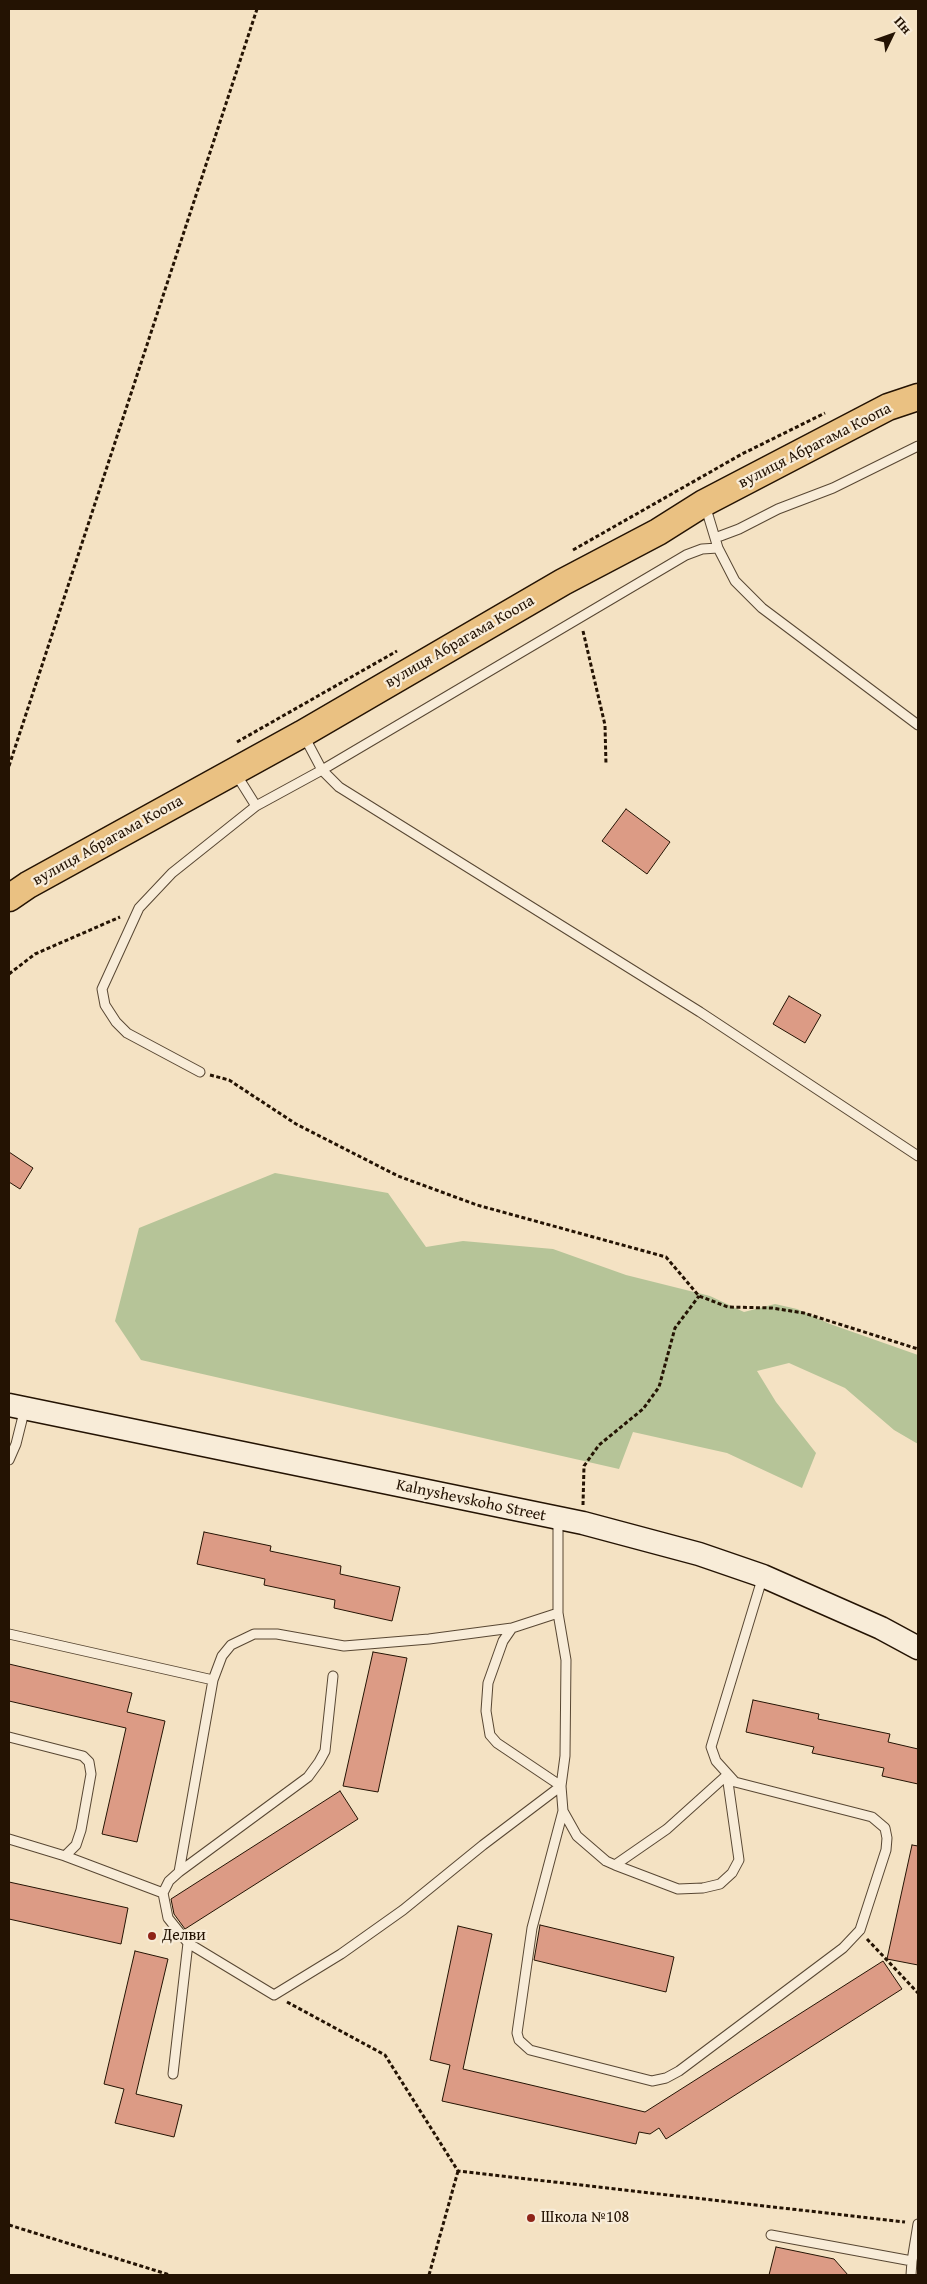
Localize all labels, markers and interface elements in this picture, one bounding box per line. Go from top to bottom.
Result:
north arrow [867,10,917,60]
text: Пн [890,12,917,38]
street label: вулиця Абрагама Коопа [735,399,895,493]
street label: вулиця Абрагама Коопа [382,591,538,693]
street label: вулиця Абрагама Коопа [29,792,187,890]
street label: Kalnyshevskoho Street [394,1476,548,1526]
place label: Делви [162,1926,206,1946]
marker: Делви [146,1930,158,1942]
place label: Школа №108 [541,2208,629,2228]
marker: Школа №108 [525,2212,537,2224]

